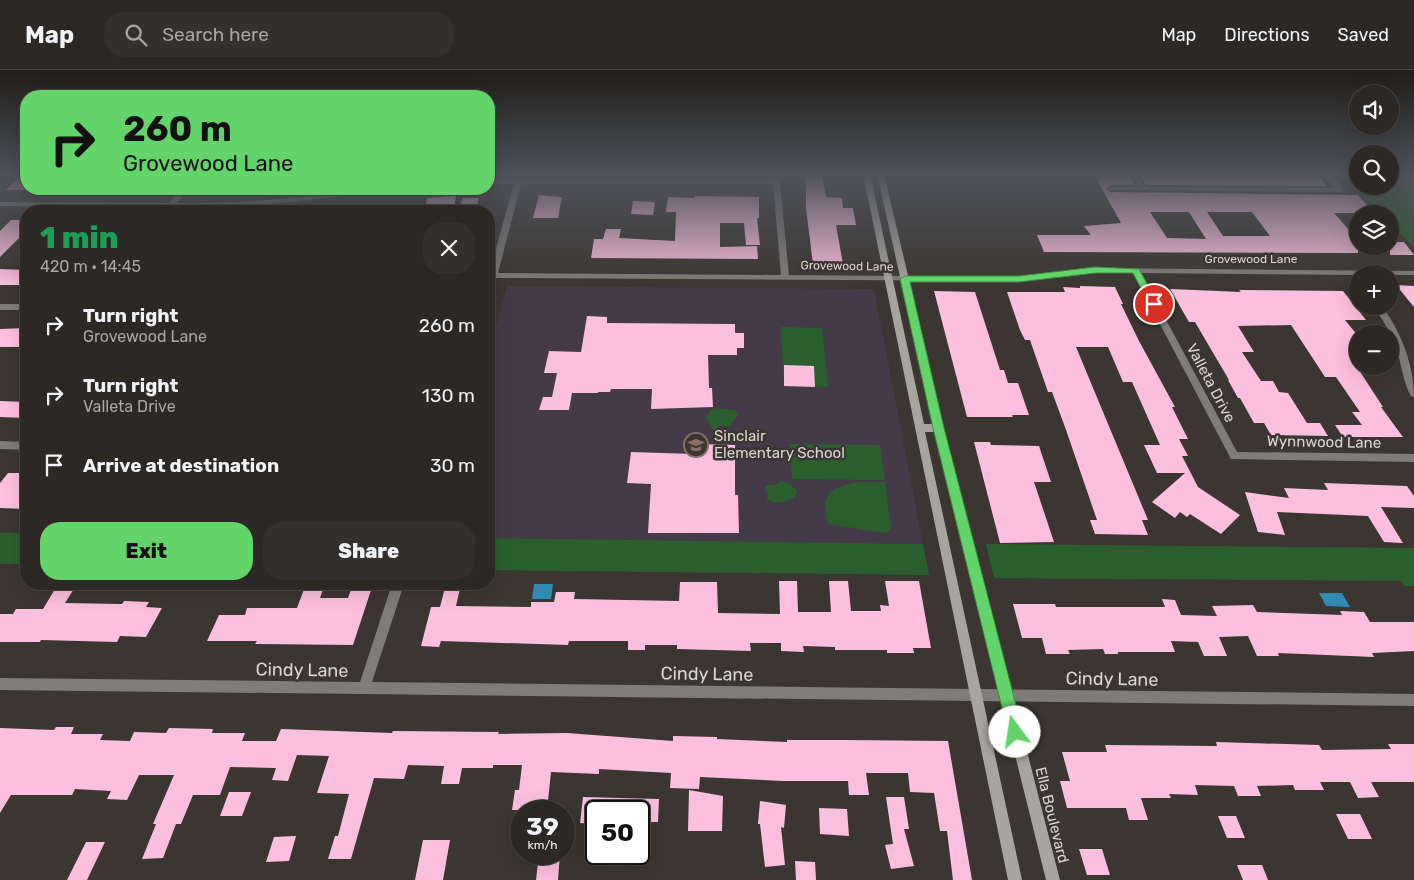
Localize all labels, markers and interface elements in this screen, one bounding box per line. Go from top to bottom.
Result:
search box [104,12,454,57]
text: Map [25,21,74,49]
icon: search [122,21,150,49]
text: Search here [162,23,269,46]
text: Map [1161,24,1196,46]
text: Directions [1224,24,1310,46]
text: Saved [1338,24,1389,46]
map controls [1349,85,1399,375]
button: sound [1349,85,1399,135]
text: 260 m [123,108,232,150]
icon: right [40,110,105,175]
button: search [1349,145,1399,195]
text: Grovewood Lane [123,150,293,177]
button: layers [1349,205,1399,255]
text: 1 min [40,220,118,256]
button: close [423,222,475,274]
street label: Grovewood Lane [1205,252,1298,266]
text: 420 m · 14:45 [40,257,141,276]
street label: Grovewood Lane [800,258,894,274]
button: + [1349,265,1399,315]
pin [1133,283,1175,325]
icon: arrive [1140,290,1168,318]
text: Turn right [83,304,178,327]
icon: right [40,311,68,339]
text: 260 m [419,314,475,337]
button: − [1349,325,1399,375]
text: Grovewood Lane [83,327,207,346]
street label: Valleta Drive [1183,340,1239,426]
text: Turn right [83,374,178,397]
icon: right [40,381,68,409]
text: 130 m [422,384,475,407]
text: Valleta Drive [83,397,176,416]
place label: Sinclair Elementary School [714,427,845,462]
school or university icon: Sinclair Elementary School [683,432,709,458]
street label: Wynnwood Lane [1267,432,1381,452]
icon: arrive [40,451,68,479]
text: Arrive at destination [83,454,279,477]
text: 30 m [430,454,475,477]
button: Exit [40,522,253,580]
button: Share [263,522,475,580]
street label: Cindy Lane [255,658,349,682]
street label: Cindy Lane [660,662,754,686]
street label: Cindy Lane [1065,667,1159,691]
position arrow [988,705,1040,757]
street label: Ella Boulevard [1031,765,1073,865]
speed limit sign: 50 [585,800,650,865]
text: 39 [526,812,559,841]
text: km/h [528,838,557,852]

